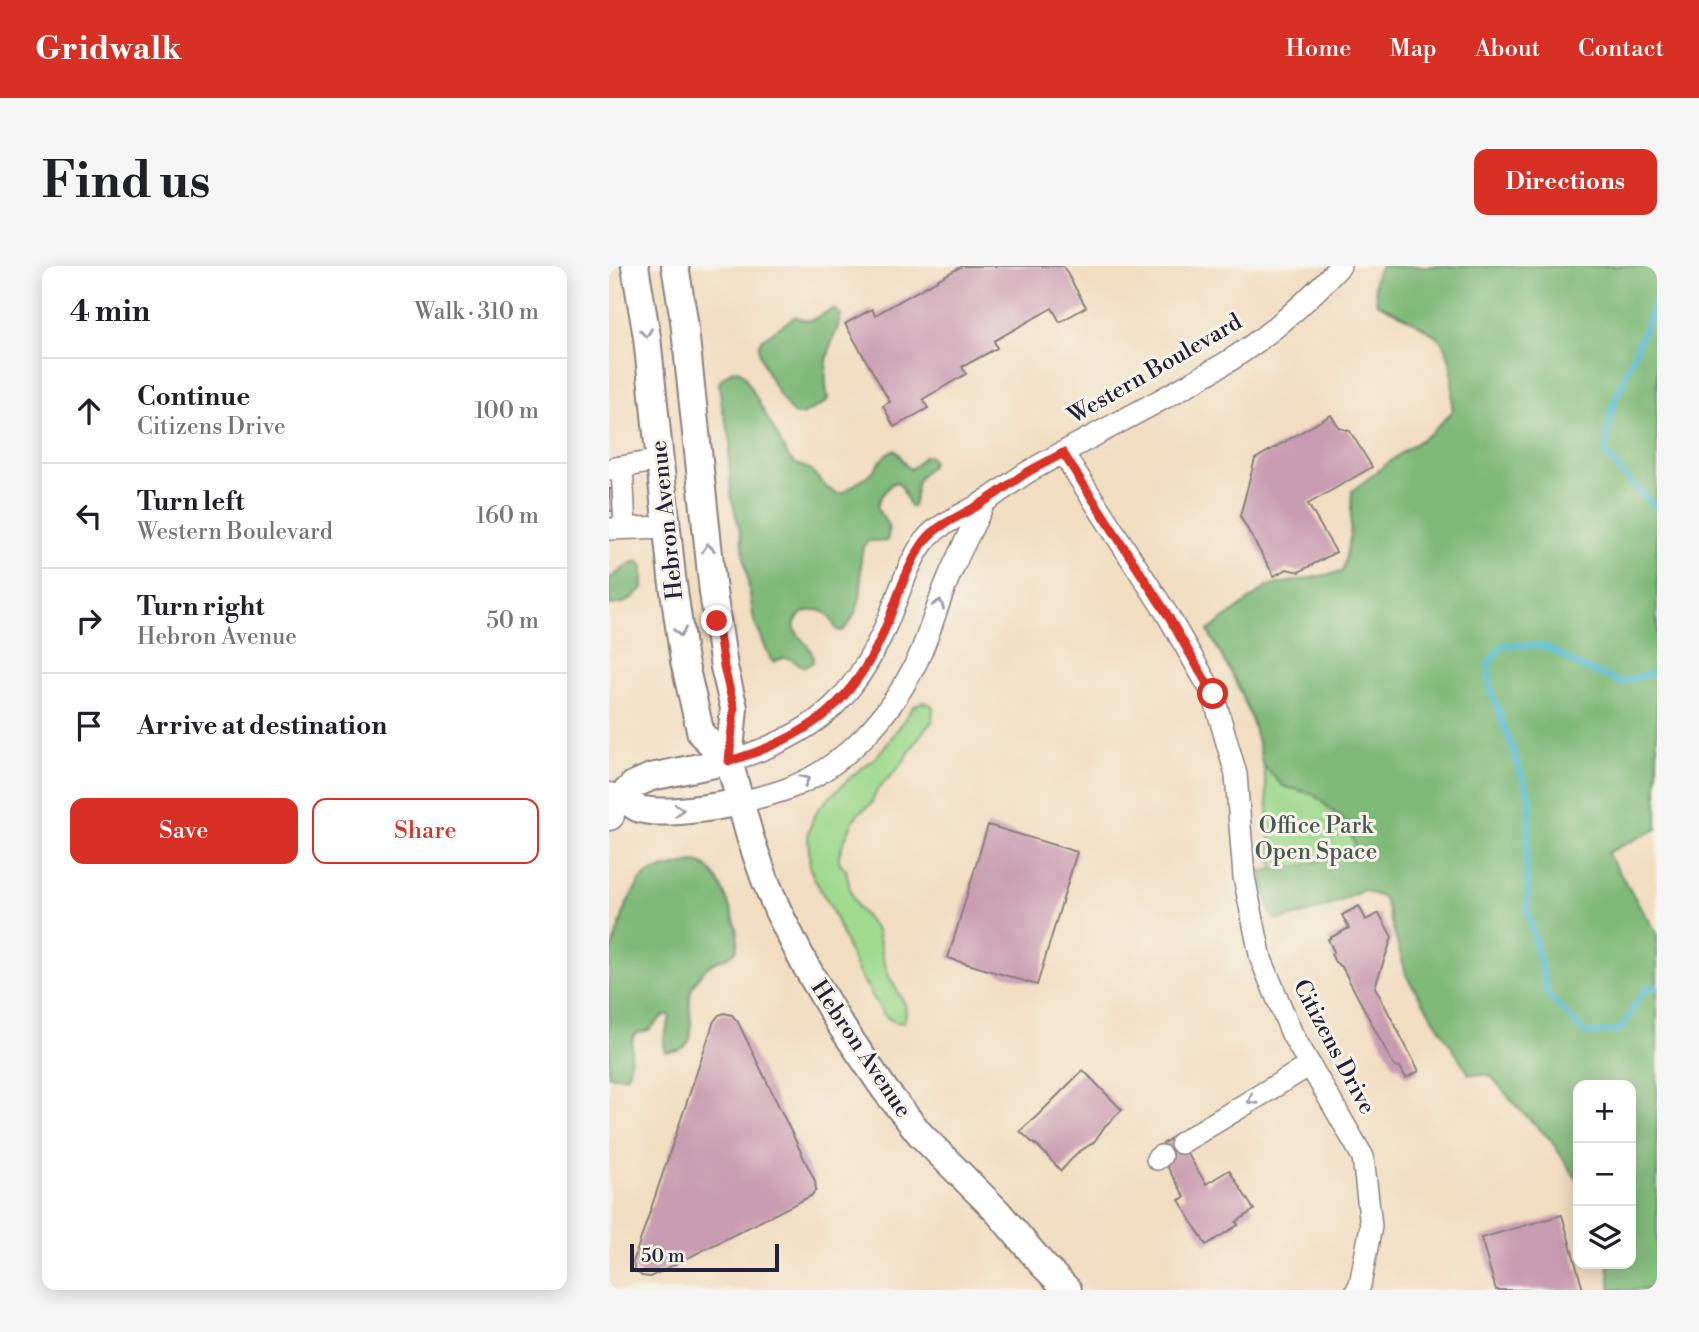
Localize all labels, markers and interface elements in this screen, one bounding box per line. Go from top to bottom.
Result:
text: Gridwalk [35,29,182,70]
text: Home [1286,34,1351,64]
text: Map [1389,34,1437,64]
text: About [1475,34,1540,64]
text: Contact [1578,34,1664,64]
button: Directions [1474,149,1657,215]
text: Find us [42,152,211,213]
text: 4 min [70,293,150,331]
text: Walk · 310 m [414,298,539,326]
street label: Western Boulevard [1062,308,1247,431]
one-way arrow [639,327,654,339]
text: Continue [137,381,250,413]
icon: ahead [70,392,108,430]
text: 100 m [474,397,539,425]
text: Citizens Drive [137,413,286,441]
street label: Hebron Avenue [645,439,689,601]
text: Turn left [137,486,245,518]
icon: left [70,497,108,535]
text: 160 m [476,502,539,530]
text: Western Boulevard [137,518,333,546]
one-way arrow [701,542,716,554]
text: Turn right [137,591,265,623]
one-way arrow [931,599,945,611]
icon: right [70,602,108,640]
route end [701,605,732,636]
text: 50 m [486,607,539,635]
text: Hebron Avenue [137,623,297,651]
one-way arrow [672,627,687,638]
route start [1197,678,1228,709]
icon: arrive [70,707,108,745]
text: Arrive at destination [137,710,387,742]
one-way arrow [797,775,810,789]
button: Save [70,798,298,864]
button: Share [312,798,539,864]
one-way arrow [674,803,685,818]
park label: Office Park Open Space [1255,812,1377,866]
street label: Hebron Avenue [805,975,917,1123]
street label: Citizens Drive [1287,975,1381,1119]
map controls [1573,1080,1636,1269]
button: + [1573,1080,1636,1143]
one-way arrow [1246,1092,1259,1105]
button: − [1573,1143,1636,1206]
button: layers [1573,1206,1636,1269]
scale bar [630,1241,779,1273]
text: 50 m [641,1244,685,1268]

